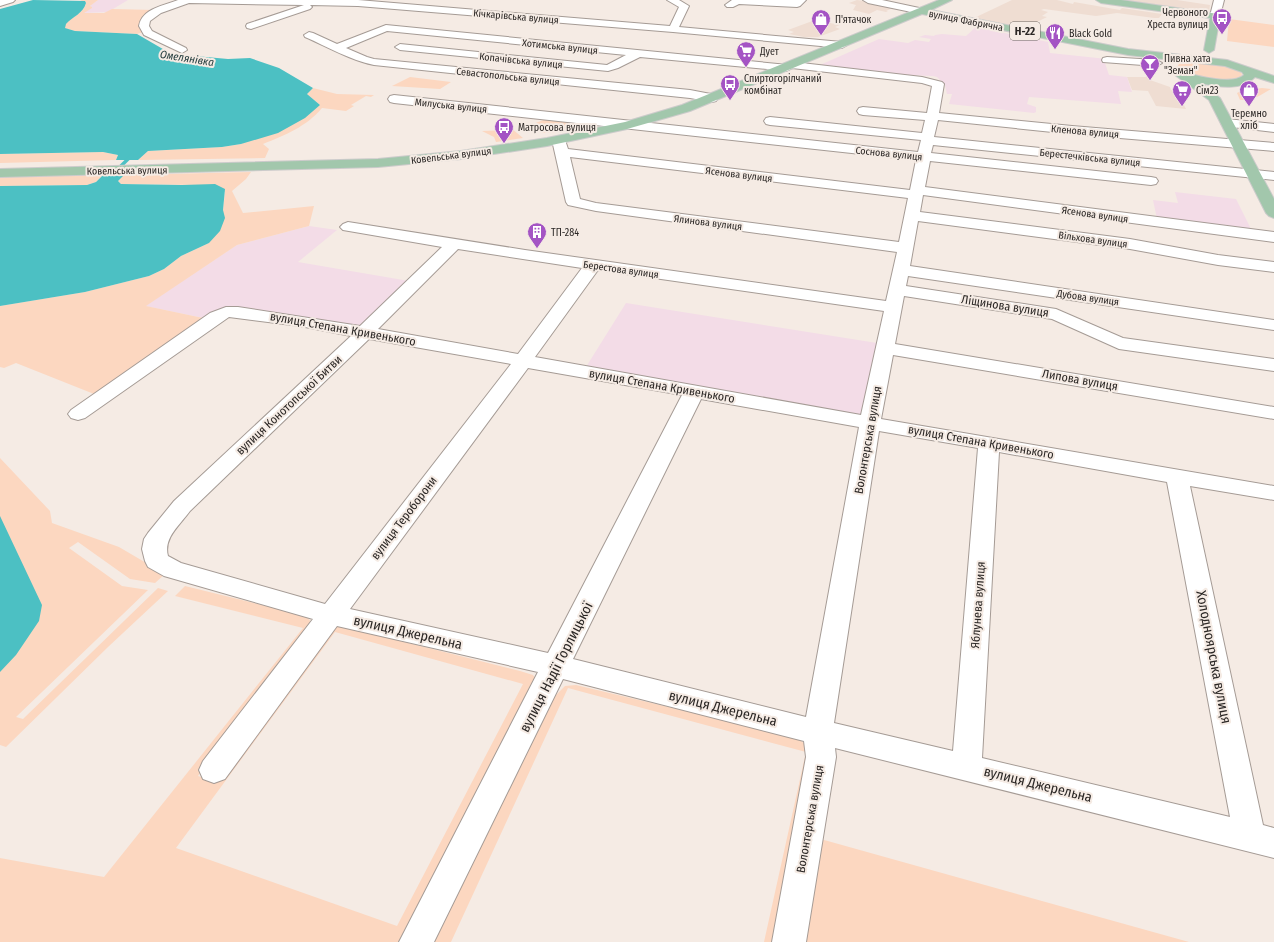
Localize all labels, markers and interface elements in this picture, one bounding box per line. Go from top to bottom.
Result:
street label: Кічкарівська вулиця [473,6,559,27]
place label: Червоного Хреста вулиця [1148,7,1208,31]
bus stop icon: Червоного Хреста вулиця [1211,7,1233,35]
shop icon: П'ятачок [810,8,832,36]
street label: вулиця Фабрична [928,8,1004,34]
place label: П'ятачок [835,14,872,26]
road number: Н-22 [1010,22,1040,40]
restaurant icon: Black Gold [1044,22,1066,50]
place label: Black Gold [1069,28,1112,40]
street label: Хотимська вулиця [521,37,598,57]
supermarket icon: Дует [735,40,757,68]
place label: Дует [759,46,780,58]
water label: Омелянівка [159,48,215,69]
street label: Копачівська вулиця [479,50,563,71]
bar icon: Пивна хата "Земан" [1139,53,1161,81]
place label: Пивна хата "Земан" [1164,53,1211,77]
street label: Севастопольська вулиця [456,66,560,88]
place label: Спиртогорілчаний комбінат [744,72,822,97]
bus stop icon: Спиртогорілчаний комбінат [719,73,741,101]
supermarket icon: Сім23 [1171,79,1193,107]
shop icon: Теремно хліб [1238,79,1260,107]
place label: Сім23 [1196,84,1219,97]
street label: Милуська вулиця [414,96,488,116]
place label: Теремно хліб [1231,108,1267,132]
bus stop icon: Матросова вулиця [493,116,515,144]
place label: Матросова вулиця [518,122,596,134]
street label: Кленова вулиця [1050,123,1119,141]
street label: Ковельська вулиця [410,145,492,167]
street label: Соснова вулиця [855,145,923,163]
street label: Берестечківська вулиця [1039,146,1141,169]
street label: Ковельська вулиця [87,164,168,178]
street label: Ясенова вулиця [705,165,773,185]
street label: Ясенова вулиця [1061,204,1129,226]
street label: Ялинова вулиця [673,213,743,233]
building icon: ТП-284 [526,221,548,249]
place label: ТП-284 [551,227,579,239]
street label: Вільхова вулиця [1058,228,1128,251]
street label: Берестова вулиця [582,259,659,281]
street label: Дубова вулиця [1055,288,1120,308]
street label: Ліщинова вулиця [960,292,1050,320]
street label: вулиця Степана Кривенького [269,309,417,349]
street label: вулиця Конотопської Битви [233,352,345,458]
street label: вулиця Степана Кривенького [588,366,736,406]
street label: Липова вулиця [1041,366,1119,394]
street label: Волонтерська вулиця [852,385,884,495]
street label: вулиця Степана Кривенького [907,422,1055,462]
street label: вулиця Тероборони [368,474,440,562]
street label: Яблунева вулиця [968,561,988,649]
street label: Холодноярська вулиця [1192,589,1235,725]
street label: вулиця Надії Горлицької [516,599,597,735]
street label: вулиця Джерельна [352,612,464,653]
street label: вулиця Джерельна [667,687,779,730]
street label: вулиця Джерельна [982,763,1094,806]
street label: Волонтерська вулиця [794,764,826,874]

